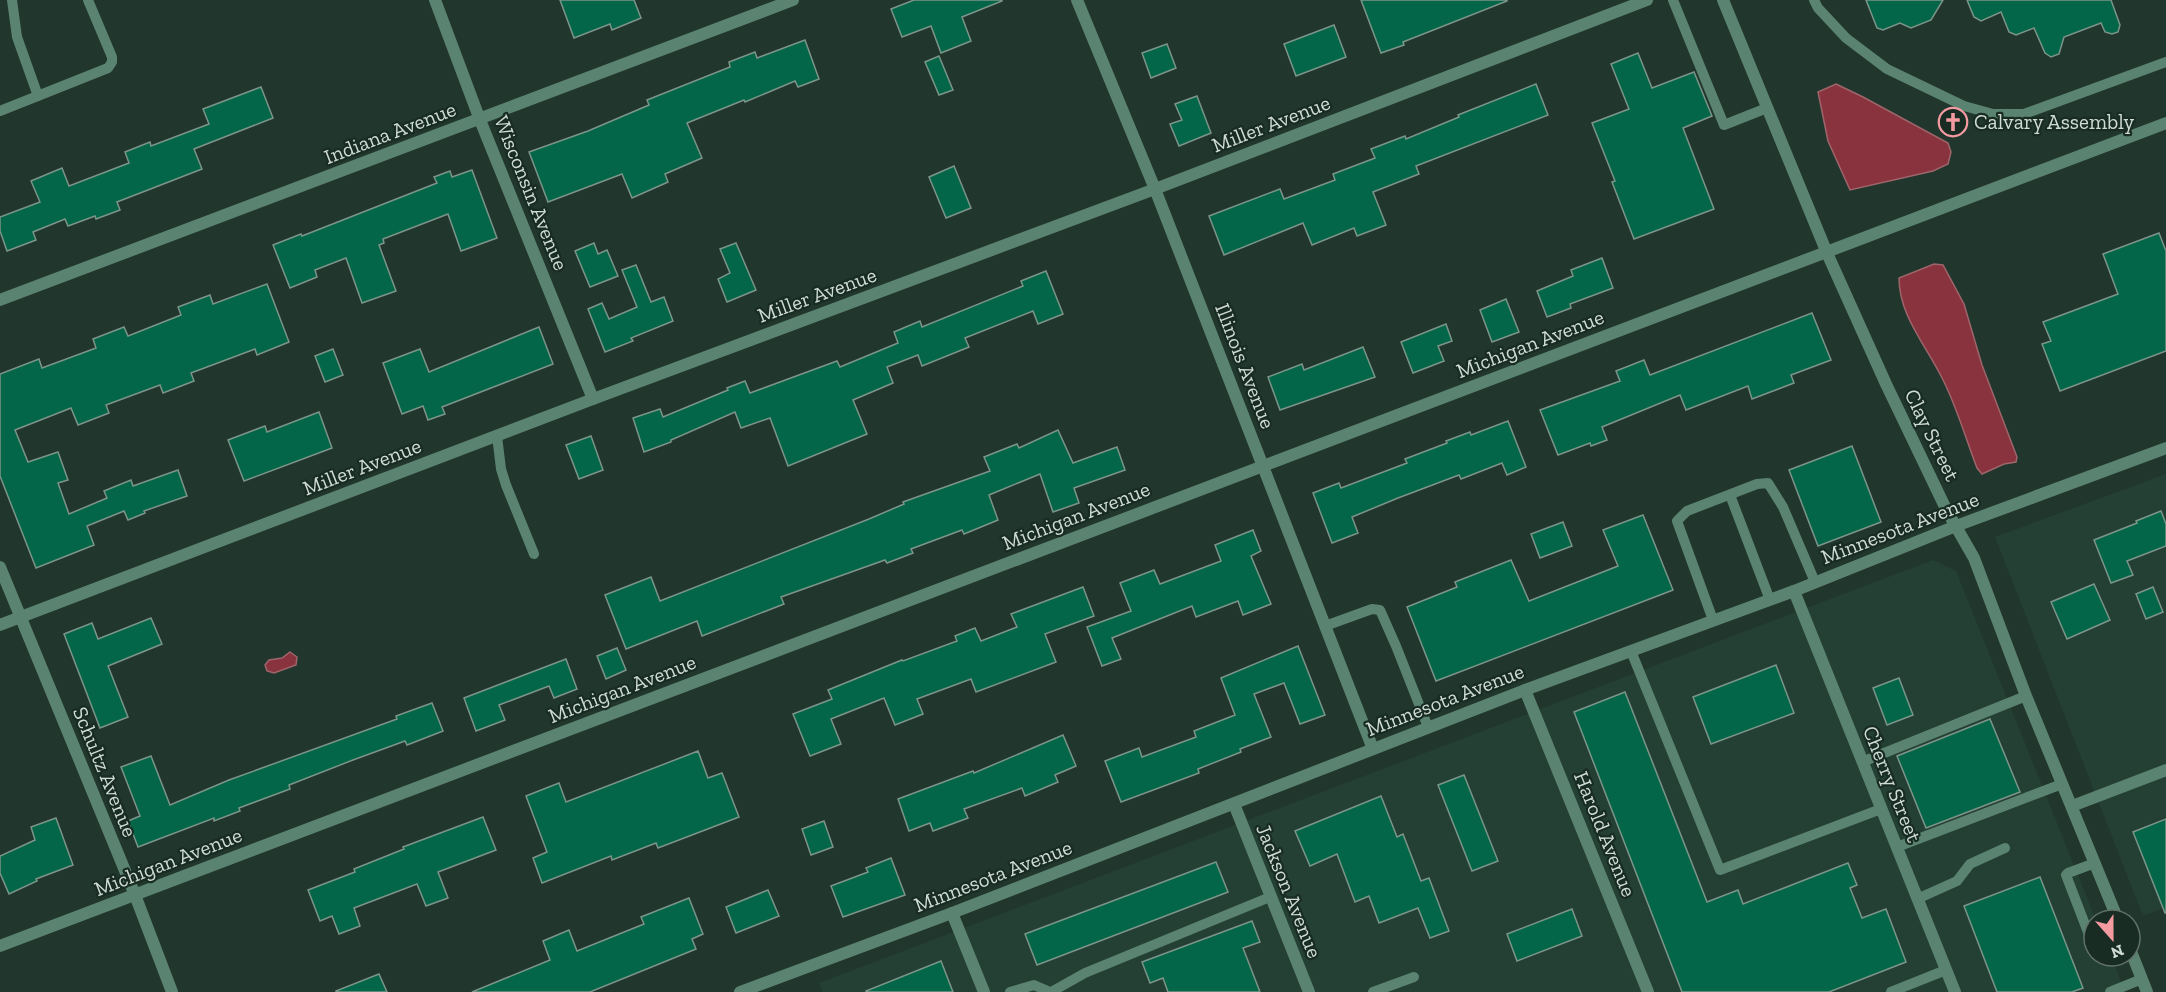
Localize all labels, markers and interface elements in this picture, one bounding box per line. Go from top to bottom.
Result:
street label: Miller Avenue [1208,89,1334,158]
street label: Indiana Avenue [320,96,459,169]
church icon: Calvary Assembly [1937,106,1969,138]
place label: Calvary Assembly [1974,109,2135,134]
street label: Wisconsin Avenue [489,112,574,274]
street label: Miller Avenue [754,261,880,328]
street label: Illinois Avenue [1210,300,1281,432]
street label: Michigan Avenue [1452,304,1607,383]
street label: Clay Street [1899,385,1966,485]
street label: Miller Avenue [299,432,425,501]
street label: Michigan Avenue [998,476,1153,555]
street label: Minnesota Avenue [1817,486,1982,569]
street label: Michigan Avenue [544,649,699,728]
street label: Minnesota Avenue [1362,658,1527,741]
street label: Schultz Avenue [68,703,143,841]
street label: Cherry Street [1858,722,1927,846]
street label: Harold Avenue [1569,767,1642,900]
street label: Jackson Avenue [1251,820,1328,962]
street label: Michigan Avenue [90,822,245,901]
street label: Minnesota Avenue [910,834,1075,917]
north arrow [2082,908,2142,968]
text: N [2108,940,2126,963]

